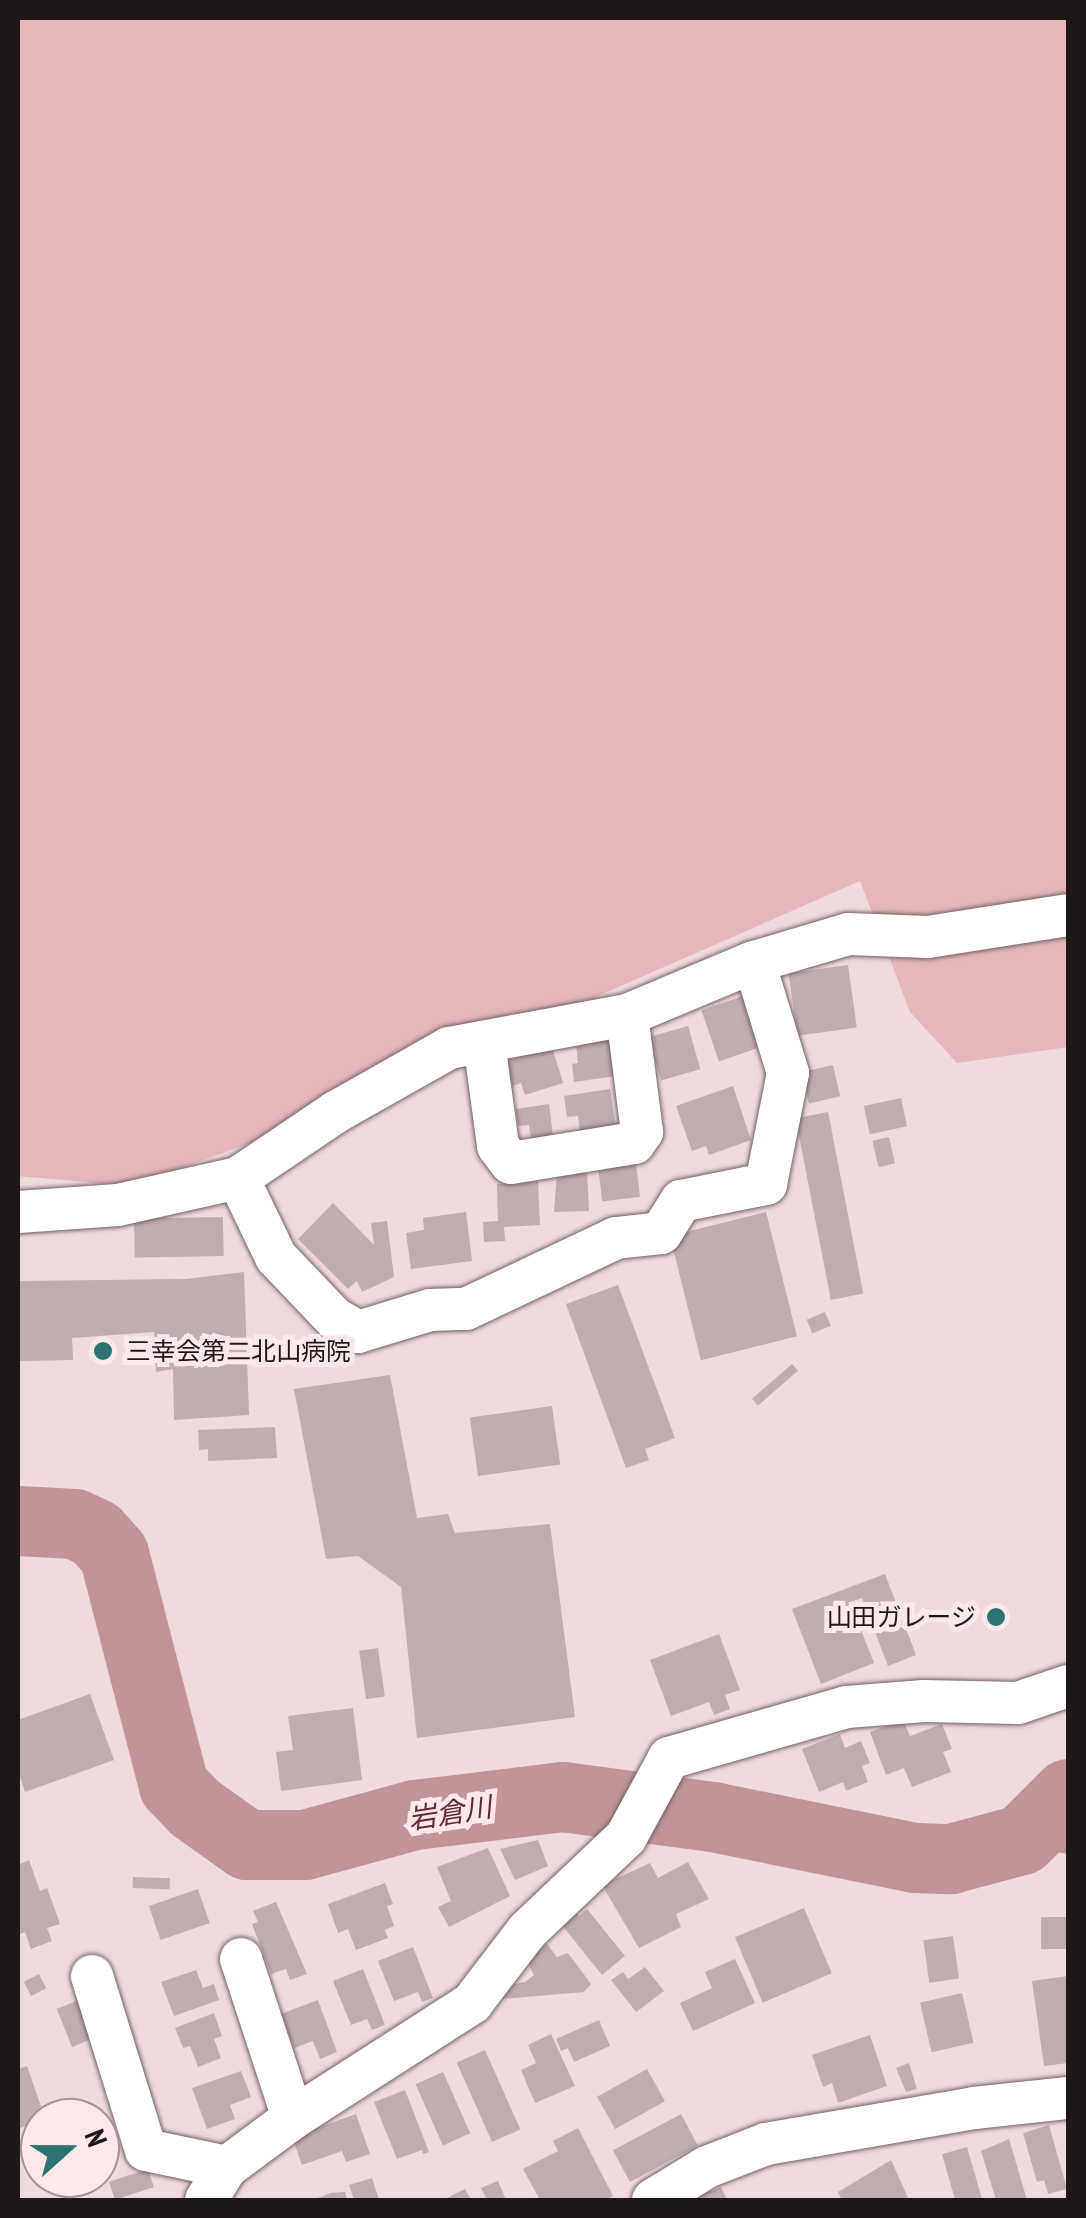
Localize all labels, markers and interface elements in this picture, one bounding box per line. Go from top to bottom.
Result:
place label: 三幸会第二北山病院 [126,1336,351,1366]
marker: 三幸会第二北山病院 [90,1338,116,1364]
place label: 山田ガレージ [826,1602,976,1632]
marker: 山田ガレージ [985,1606,1007,1628]
water label: 岩倉川 [406,1790,494,1836]
north arrow [20,2098,120,2198]
text: N [77,2124,117,2151]

